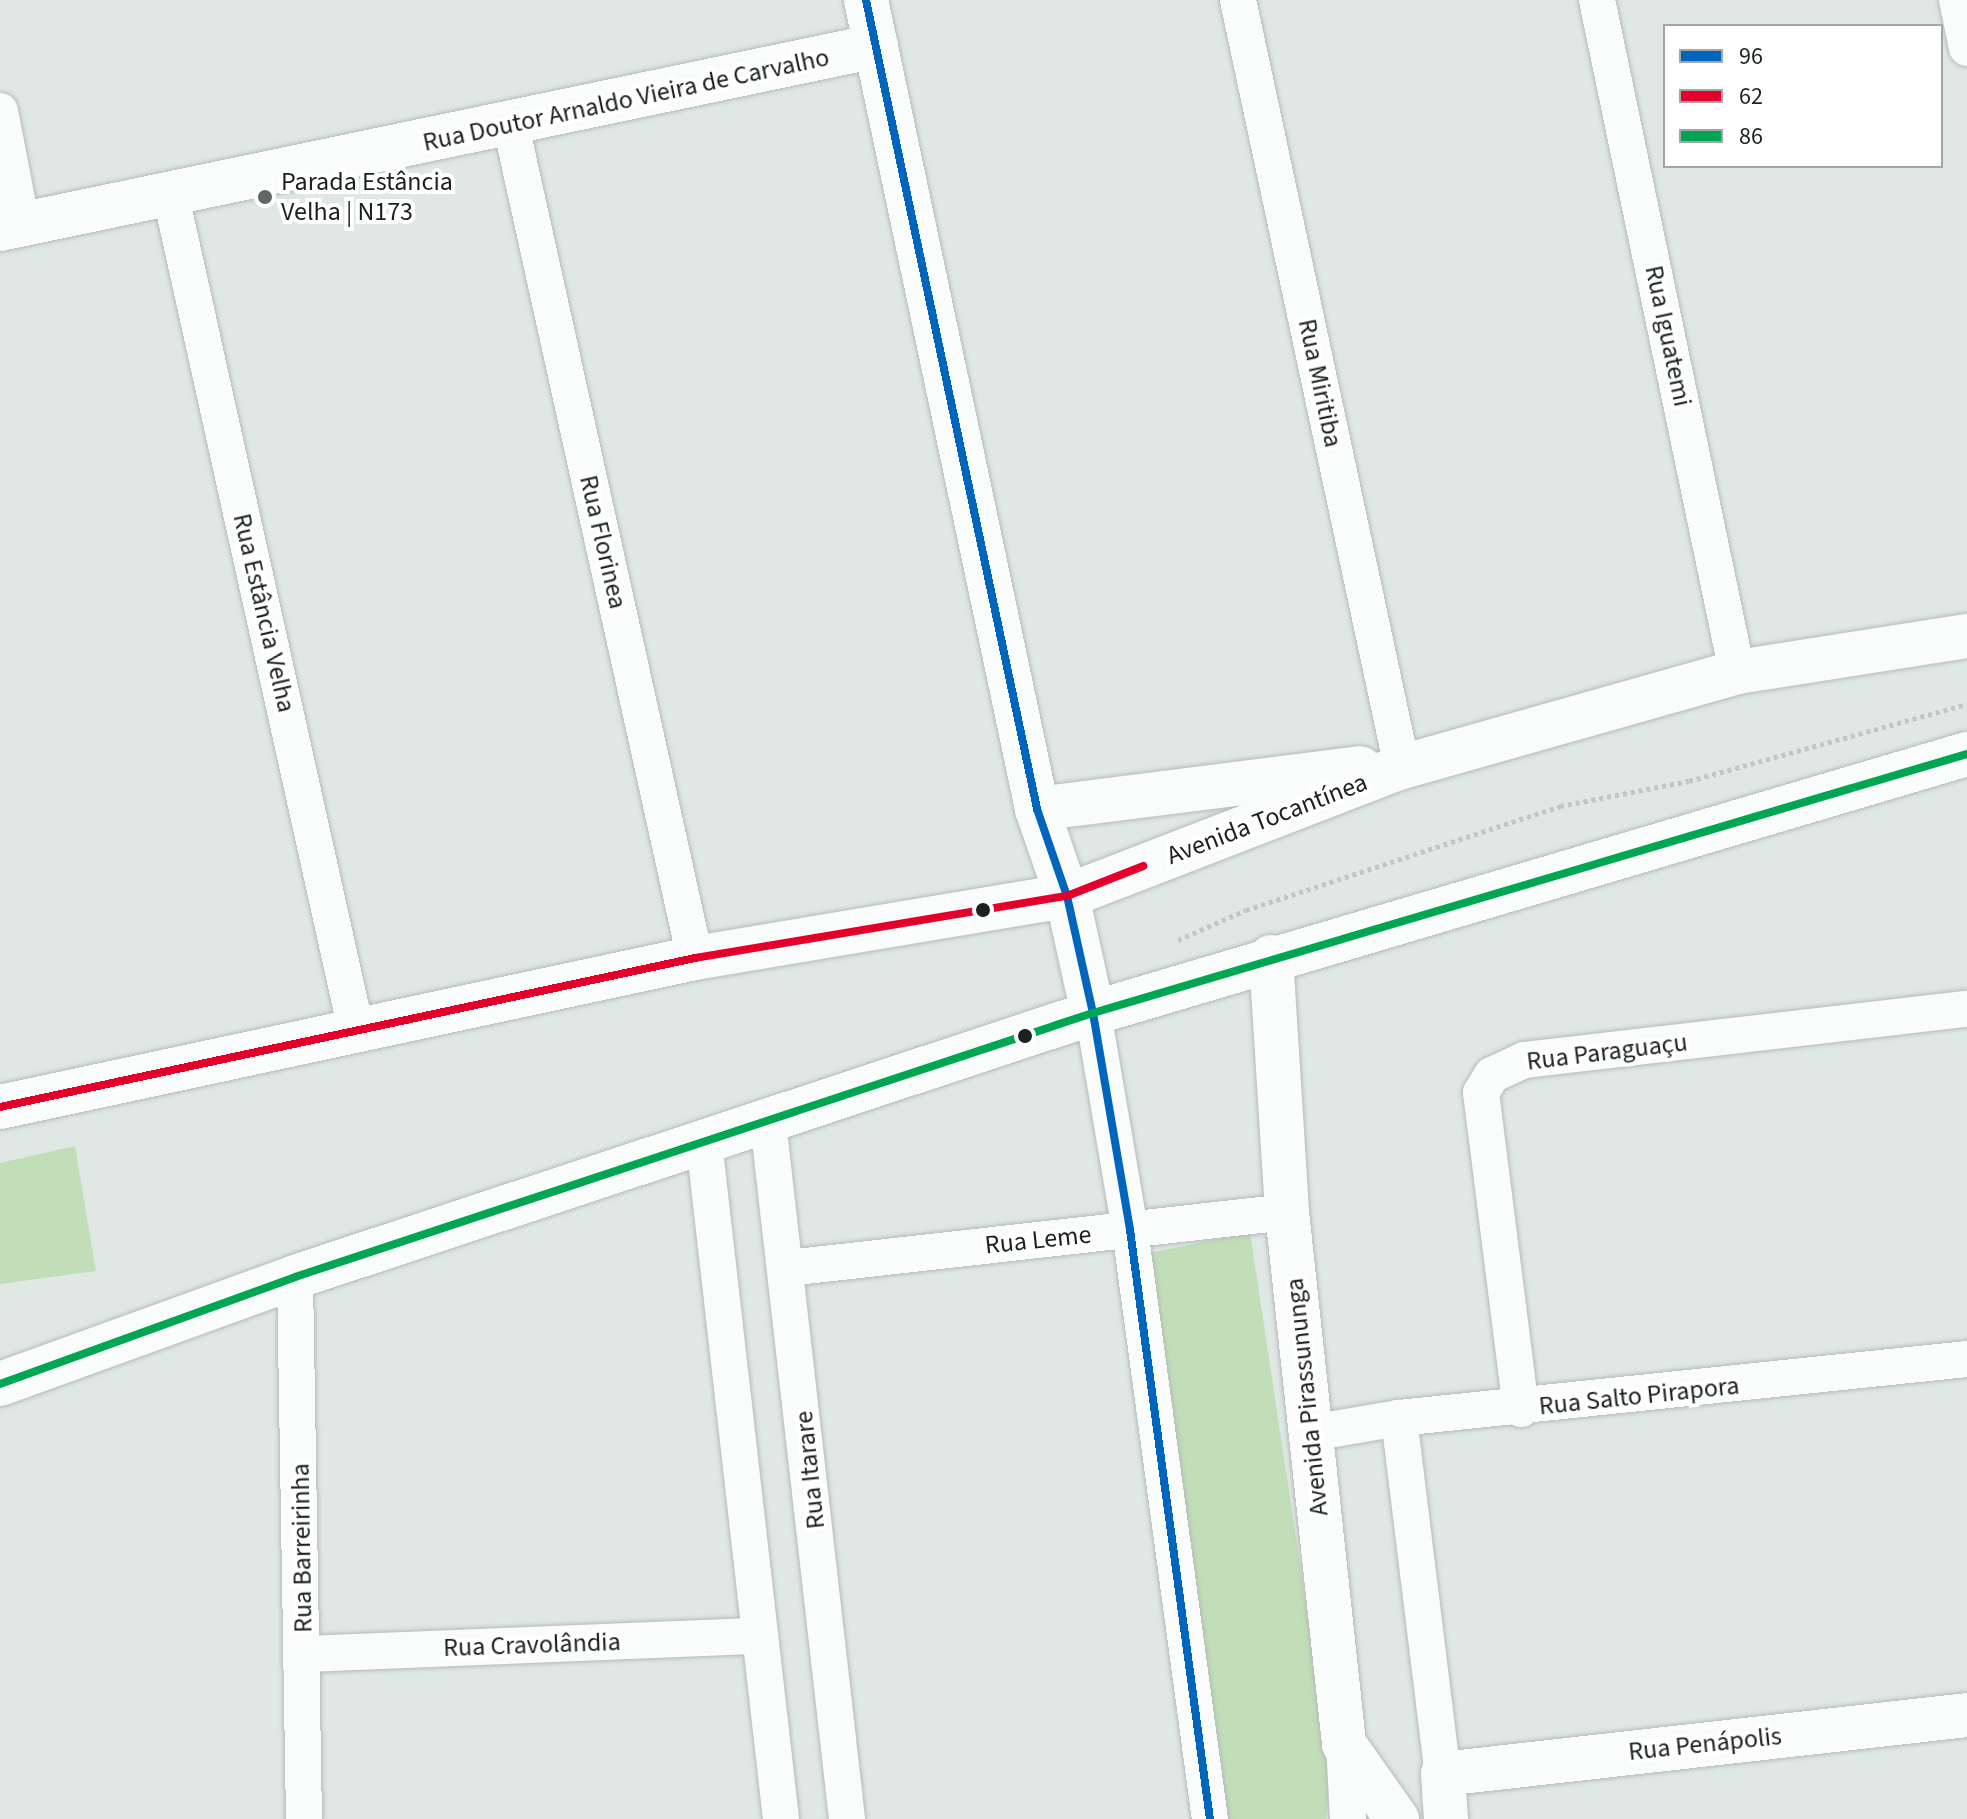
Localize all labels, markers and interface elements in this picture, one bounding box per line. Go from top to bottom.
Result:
legend [1663,24,1943,168]
text: 96 [1739,39,1763,74]
street label: Rua Doutor Arnaldo Vieira de Carvalho [420,42,832,158]
text: 62 [1739,79,1763,114]
text: 86 [1739,119,1763,154]
place label: Parada Estância Velha | N173 [281,166,453,228]
marker: Parada Estância Velha | N173 [256,188,274,206]
street label: Rua Iguatemi [1638,263,1698,409]
street label: Rua Miritiba [1291,316,1349,450]
street label: Rua Florinea [572,472,634,612]
street label: Rua Estância Velha [226,510,302,716]
street label: Avenida Tocantínea [1162,766,1372,872]
unlabelled marker [975,902,991,918]
street label: Rua Paraguaçu [1525,1027,1689,1077]
unlabelled marker [1017,1028,1033,1044]
street label: Rua Leme [983,1219,1093,1261]
street label: Avenida Pirassununga [1279,1276,1335,1518]
street label: Rua Salto Pirapora [1537,1370,1741,1422]
street label: Rua Itarare [788,1409,832,1531]
street label: Rua Barreirinha [285,1463,319,1633]
street label: Rua Cravolândia [443,1626,621,1664]
street label: Rua Penápolis [1627,1720,1783,1768]

